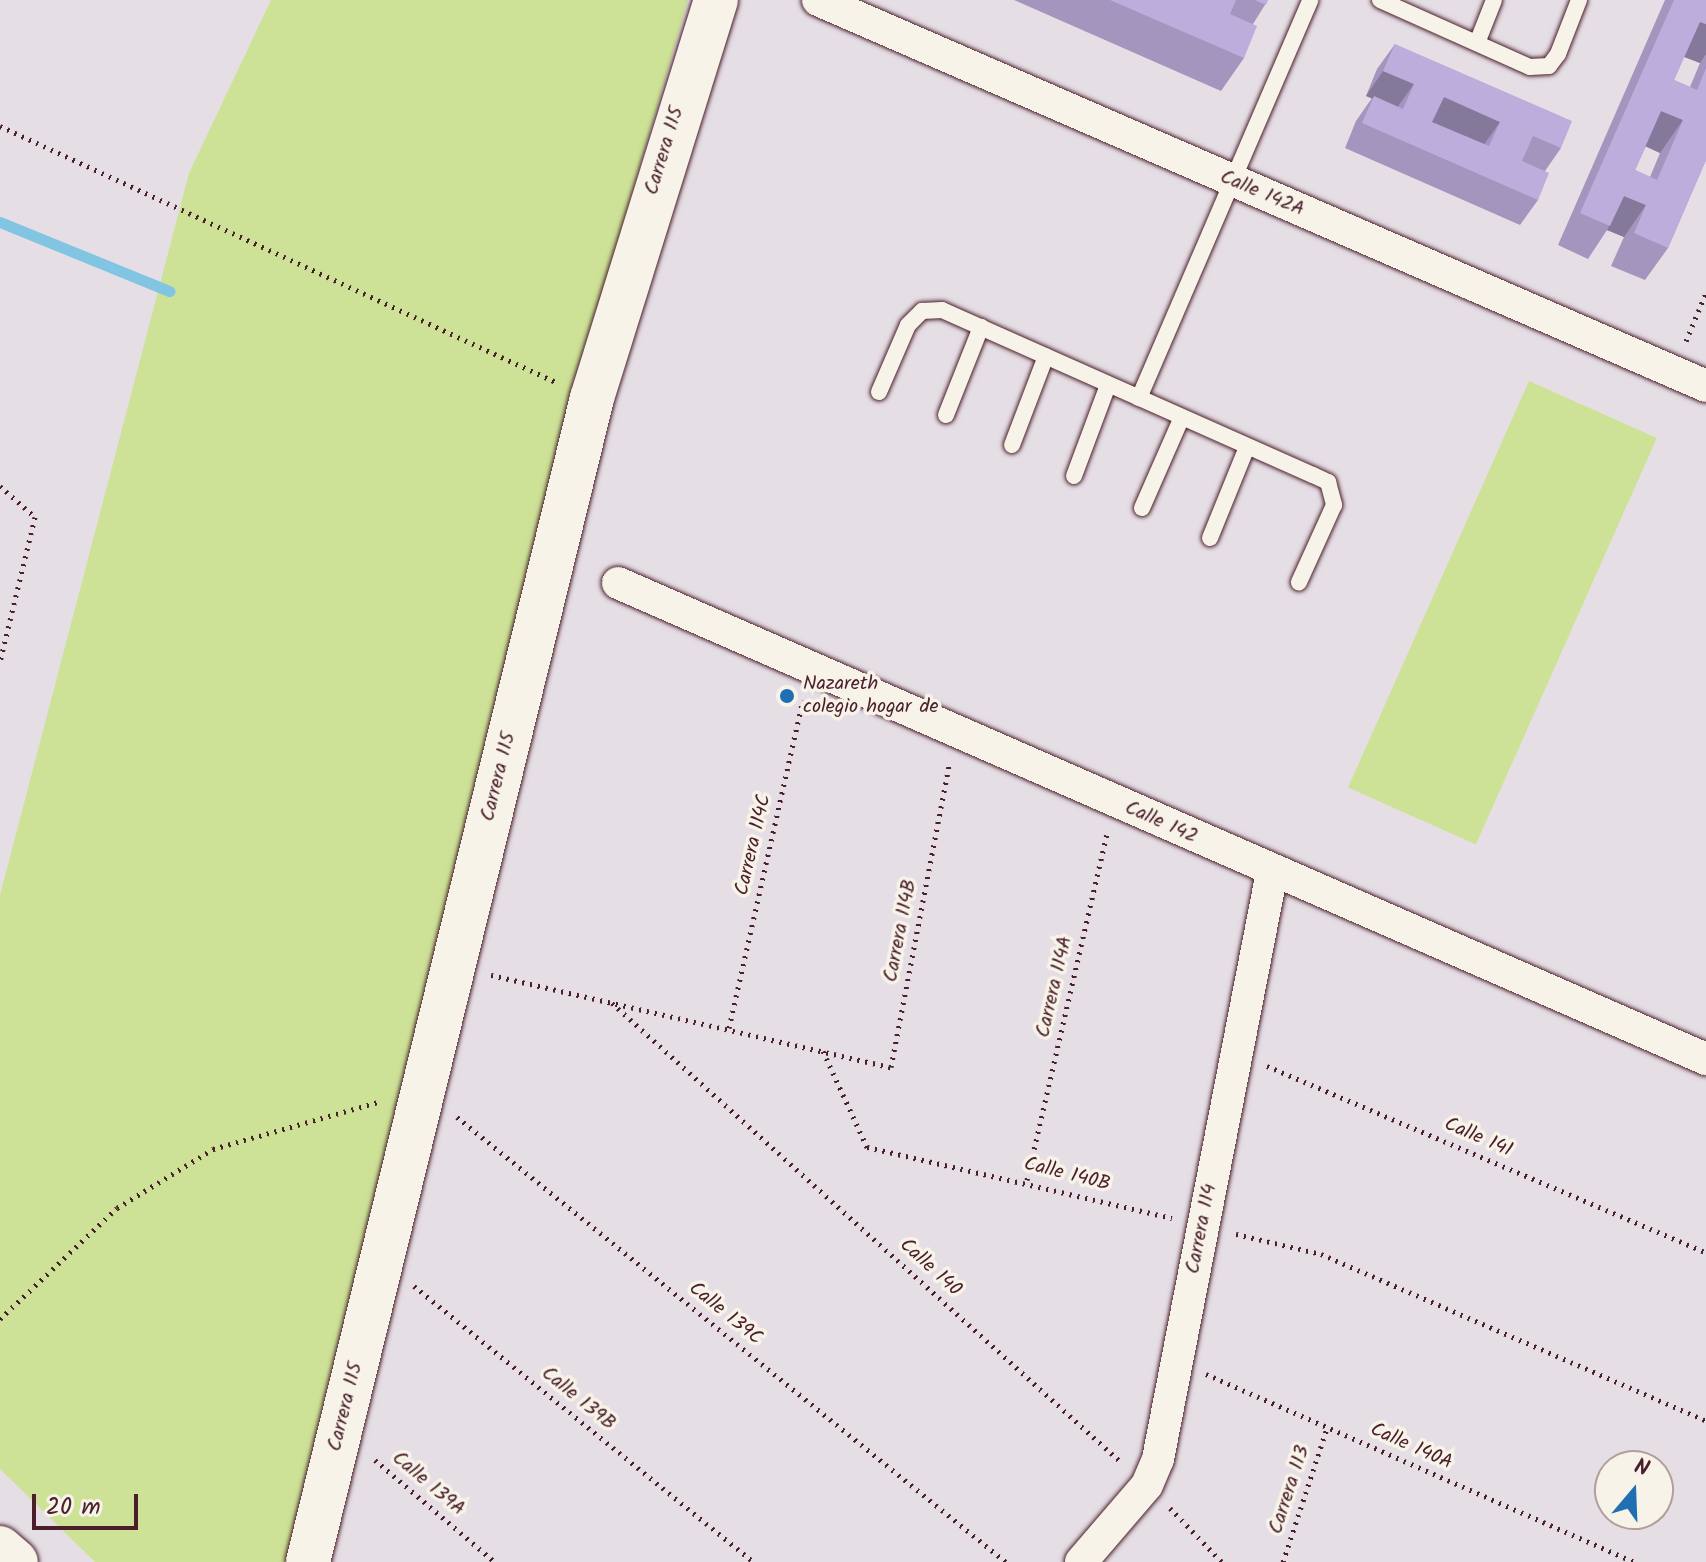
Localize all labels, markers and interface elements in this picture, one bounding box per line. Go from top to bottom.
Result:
street label: Carrera 115 [640,104,690,198]
street label: Calle 142A [1216,166,1308,222]
place label: Nazareth colegio hogar de [803,672,938,719]
marker: Nazareth colegio hogar de [778,687,796,705]
street label: Carrera 115 [476,730,522,824]
street label: Carrera 114C [731,792,777,898]
street label: Calle 142 [1121,796,1201,850]
street label: Carrera 114B [879,878,923,984]
street label: Carrera 114A [1032,934,1078,1040]
street label: Calle 141 [1440,1113,1516,1163]
street label: Calle 140B [1021,1153,1113,1197]
street label: Carrera 114 [1182,1182,1222,1276]
street label: Calle 140 [894,1234,966,1302]
street label: Calle 139C [683,1277,767,1351]
street label: Carrera 115 [323,1360,369,1454]
street label: Calle 139B [536,1362,620,1436]
street label: Calle 140A [1366,1418,1456,1476]
street label: Carrera 113 [1264,1443,1316,1537]
street label: Calle 139A [387,1447,469,1521]
north arrow [1594,1450,1674,1530]
text: N [1629,1450,1654,1488]
scale bar [36,1478,142,1528]
text: 20 m [46,1488,101,1527]

